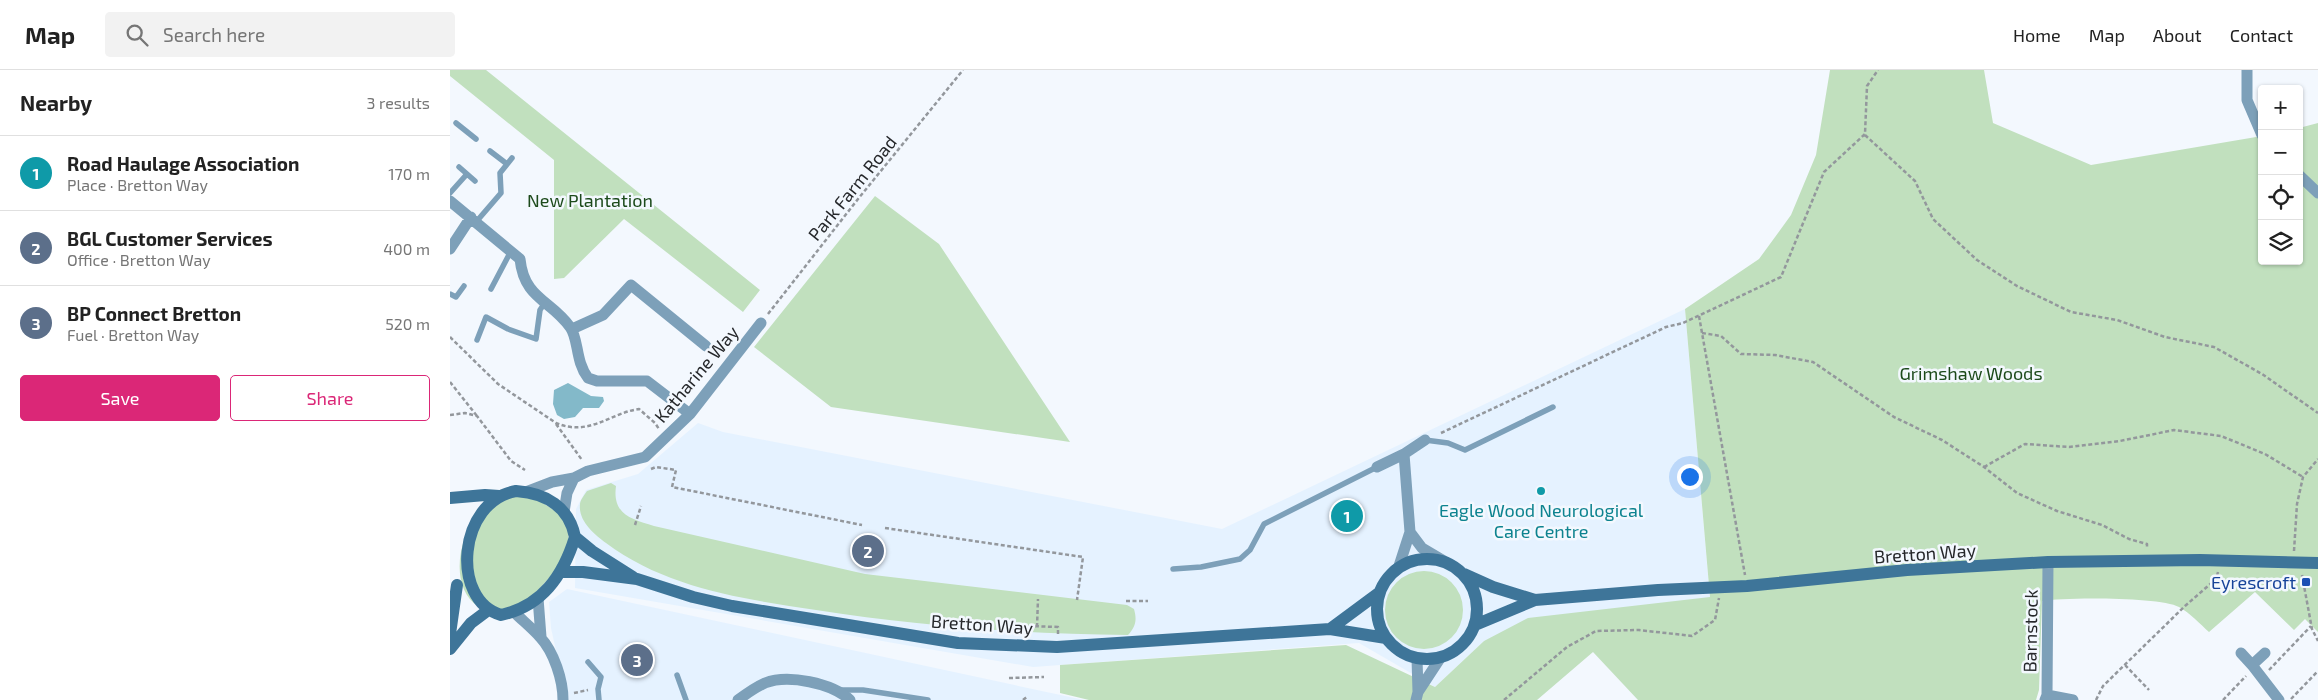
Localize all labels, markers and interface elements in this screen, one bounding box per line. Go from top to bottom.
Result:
search box [105,12,455,57]
text: Map [25,20,75,49]
icon: search [123,21,151,49]
text: Search here [163,23,265,46]
text: Home [2013,24,2061,46]
text: Map [2089,24,2125,46]
text: About [2153,24,2202,46]
text: Contact [2230,24,2293,46]
map controls [2258,85,2303,265]
button: + [2258,85,2303,130]
text: Nearby [20,90,92,115]
text: 3 results [367,93,430,112]
button: − [2258,130,2303,175]
street label: Park Farm Road [803,131,901,245]
text: Road Haulage Association [67,152,299,175]
text: 1 [33,164,39,183]
text: 170 m [388,164,430,183]
text: Place · Bretton Way [67,175,208,194]
button: locate [2258,175,2303,220]
park label: New Plantation [527,189,653,211]
button: layers [2258,220,2303,265]
text: BGL Customer Services [67,227,273,250]
text: 2 [31,239,41,258]
text: 400 m [383,239,430,258]
text: Office · Bretton Way [67,250,211,269]
text: BP Connect Bretton [67,302,241,325]
text: 3 [31,314,41,333]
text: 520 m [385,314,430,333]
street label: Katharine Way [649,321,743,427]
text: Fuel · Bretton Way [67,325,199,344]
park label: Grimshaw Woods [1899,362,2043,384]
button: Save [20,375,220,421]
button: Share [230,375,430,421]
your location [1677,464,1703,490]
marker: Eagle Wood Neurological Care Centre [1535,485,1547,497]
pin: 1 [1331,497,1363,535]
place label: Eagle Wood Neurological Care Centre [1439,499,1644,542]
pin: 2 [852,532,884,570]
street label: Bretton Way [1873,538,1977,568]
place label: Eyrescroft [2211,571,2296,593]
marker: Eyrescroft [2300,576,2312,588]
street label: Barnstock [2018,589,2042,673]
street label: Bretton Way [930,609,1034,639]
pin: 3 [621,641,653,679]

